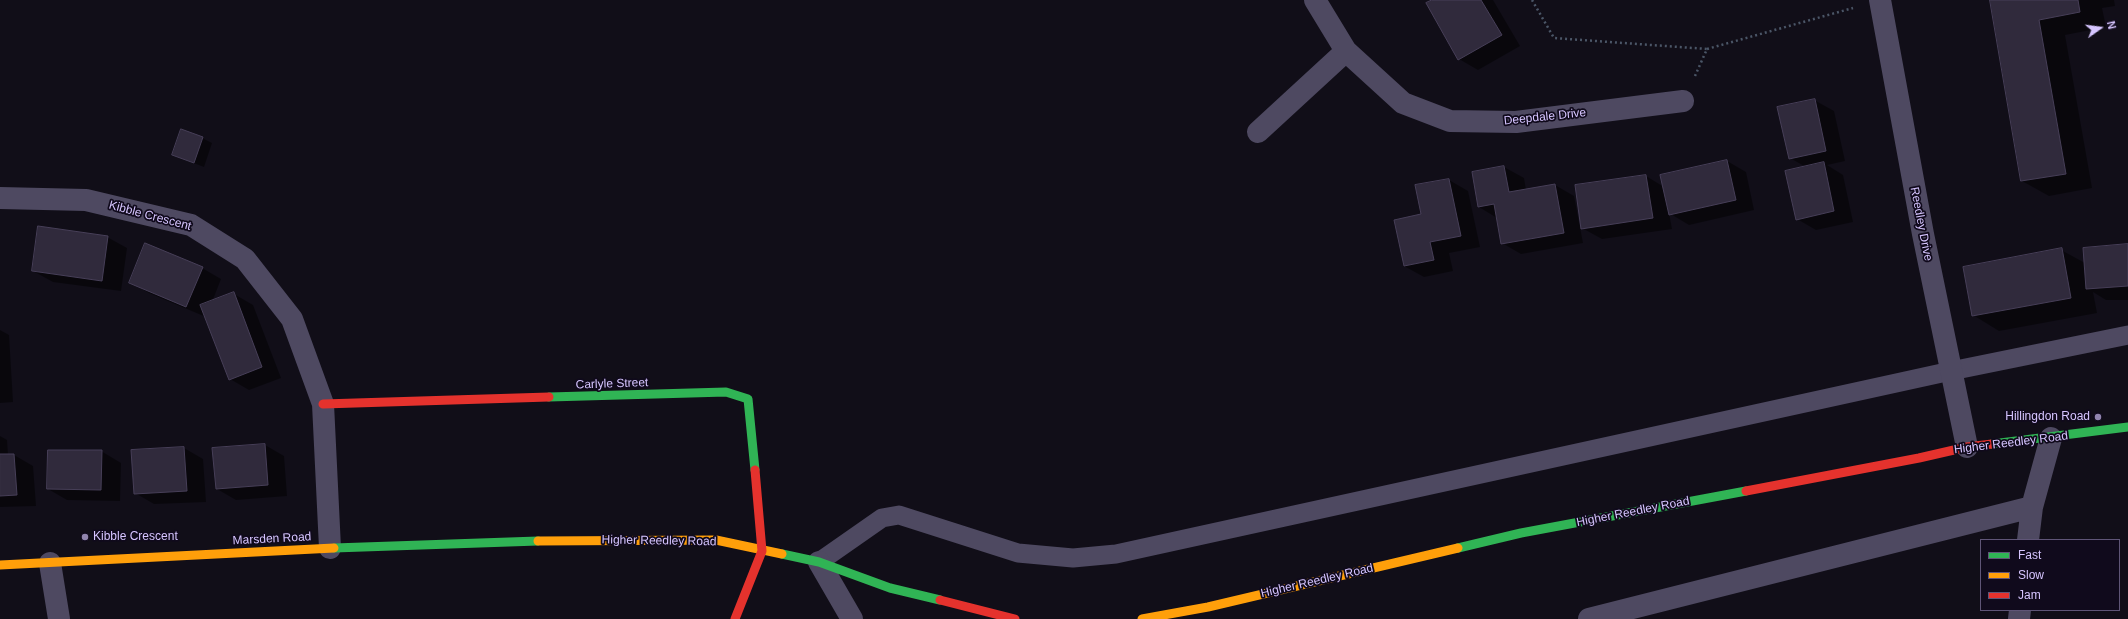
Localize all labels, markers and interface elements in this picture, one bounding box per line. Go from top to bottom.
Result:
north arrow [2080,8,2120,48]
text: N [2105,20,2118,30]
street label: Deepdale Drive [1503,106,1587,128]
street label: Reedley Drive [1907,186,1935,262]
street label: Kibble Crescent [107,198,193,234]
street label: Carlyle Street [575,376,649,392]
place label: Hillingdon Road [2005,410,2090,424]
marker: Hillingdon Road [2093,412,2103,422]
street label: Higher Reedley Road [1953,429,2069,457]
street label: Higher Reedley Road [1575,494,1691,530]
place label: Kibble Crescent [93,530,178,544]
street label: Marsden Road [232,530,312,548]
marker: Kibble Crescent [80,532,90,542]
street label: Higher Reedley Road [602,533,716,549]
legend [1980,539,2120,611]
text: Fast [2018,548,2041,562]
street label: Higher Reedley Road [1259,561,1375,601]
text: Slow [2018,568,2044,582]
text: Jam [2018,588,2041,602]

